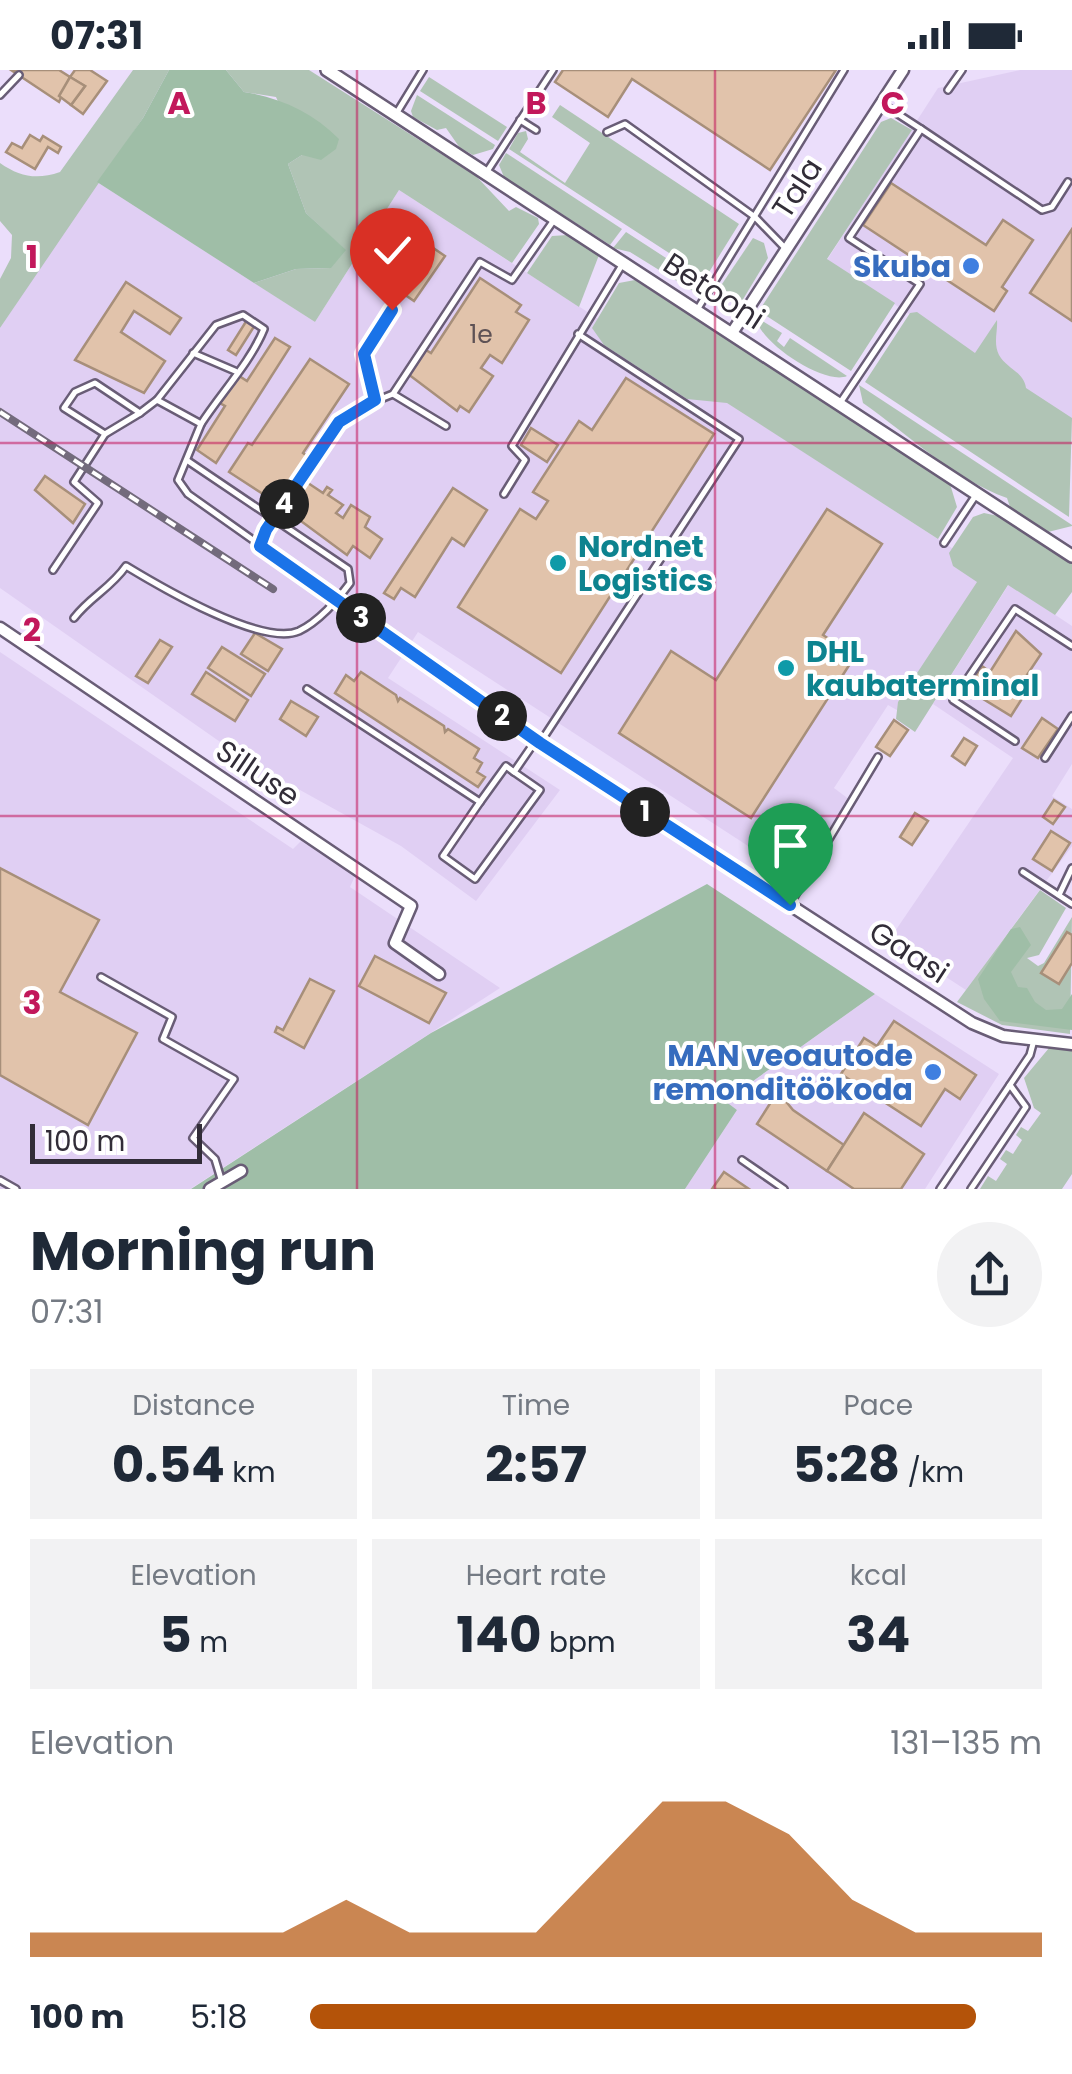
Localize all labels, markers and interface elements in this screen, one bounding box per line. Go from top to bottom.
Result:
text: 07:31 [50,9,143,62]
text: A [167,80,191,125]
text: B [525,80,547,125]
text: C [881,80,905,125]
street label: Tala [761,149,833,227]
pin [350,208,435,311]
icon: check [365,223,420,278]
text: 1 [26,234,38,279]
street label: Betooni [655,242,773,340]
place label: Skuba [853,245,951,288]
marker: Skuba [960,255,982,277]
house number: 1e [469,317,493,352]
pin: 4 [259,479,309,529]
text: 4 [275,484,293,523]
place label: Nordnet Logistics [578,525,713,602]
marker: Nordnet Logistics [547,552,569,574]
pin: 3 [336,593,386,643]
text: 3 [353,598,369,637]
text: 2 [23,607,41,652]
place label: DHL kaubaterminal [806,630,1039,707]
marker: DHL kaubaterminal [775,657,797,679]
pin: 2 [477,691,527,741]
text: 2 [494,696,510,735]
street label: Silluse [207,729,309,817]
pin: 1 [620,787,670,837]
text: 1 [640,792,650,831]
pin [748,803,833,906]
icon: arrive [763,818,818,873]
street label: Gaasi [861,910,957,994]
text: 3 [22,980,42,1025]
place label: MAN veoautode remonditöökoda [653,1034,913,1111]
marker: MAN veoautode remonditöökoda [922,1061,944,1083]
scale bar [30,1119,202,1164]
text: 100 m [45,1122,125,1161]
text: Morning run [30,1212,376,1289]
button: share [937,1222,1042,1327]
text: 07:31 [30,1289,103,1334]
text: Distance [132,1386,255,1425]
text: Time [502,1386,570,1425]
text: Pace [844,1386,913,1425]
text: 0.54 [112,1429,225,1500]
text: 2:57 [485,1429,587,1500]
text: 5:28 [792,1429,900,1500]
text: km [225,1453,276,1492]
text: /km [900,1453,964,1492]
text: Elevation [131,1556,257,1595]
text: Heart rate [466,1556,606,1595]
text: kcal [850,1556,907,1595]
text: 5 [159,1599,192,1670]
text: 140 [456,1599,542,1670]
text: 34 [846,1599,910,1670]
text: m [192,1623,228,1662]
text: bpm [542,1623,616,1662]
text: Elevation [30,1720,174,1765]
text: 131–135 m [890,1720,1042,1765]
text: 100 m [30,1994,124,2039]
text: 5:18 [190,1994,247,2039]

